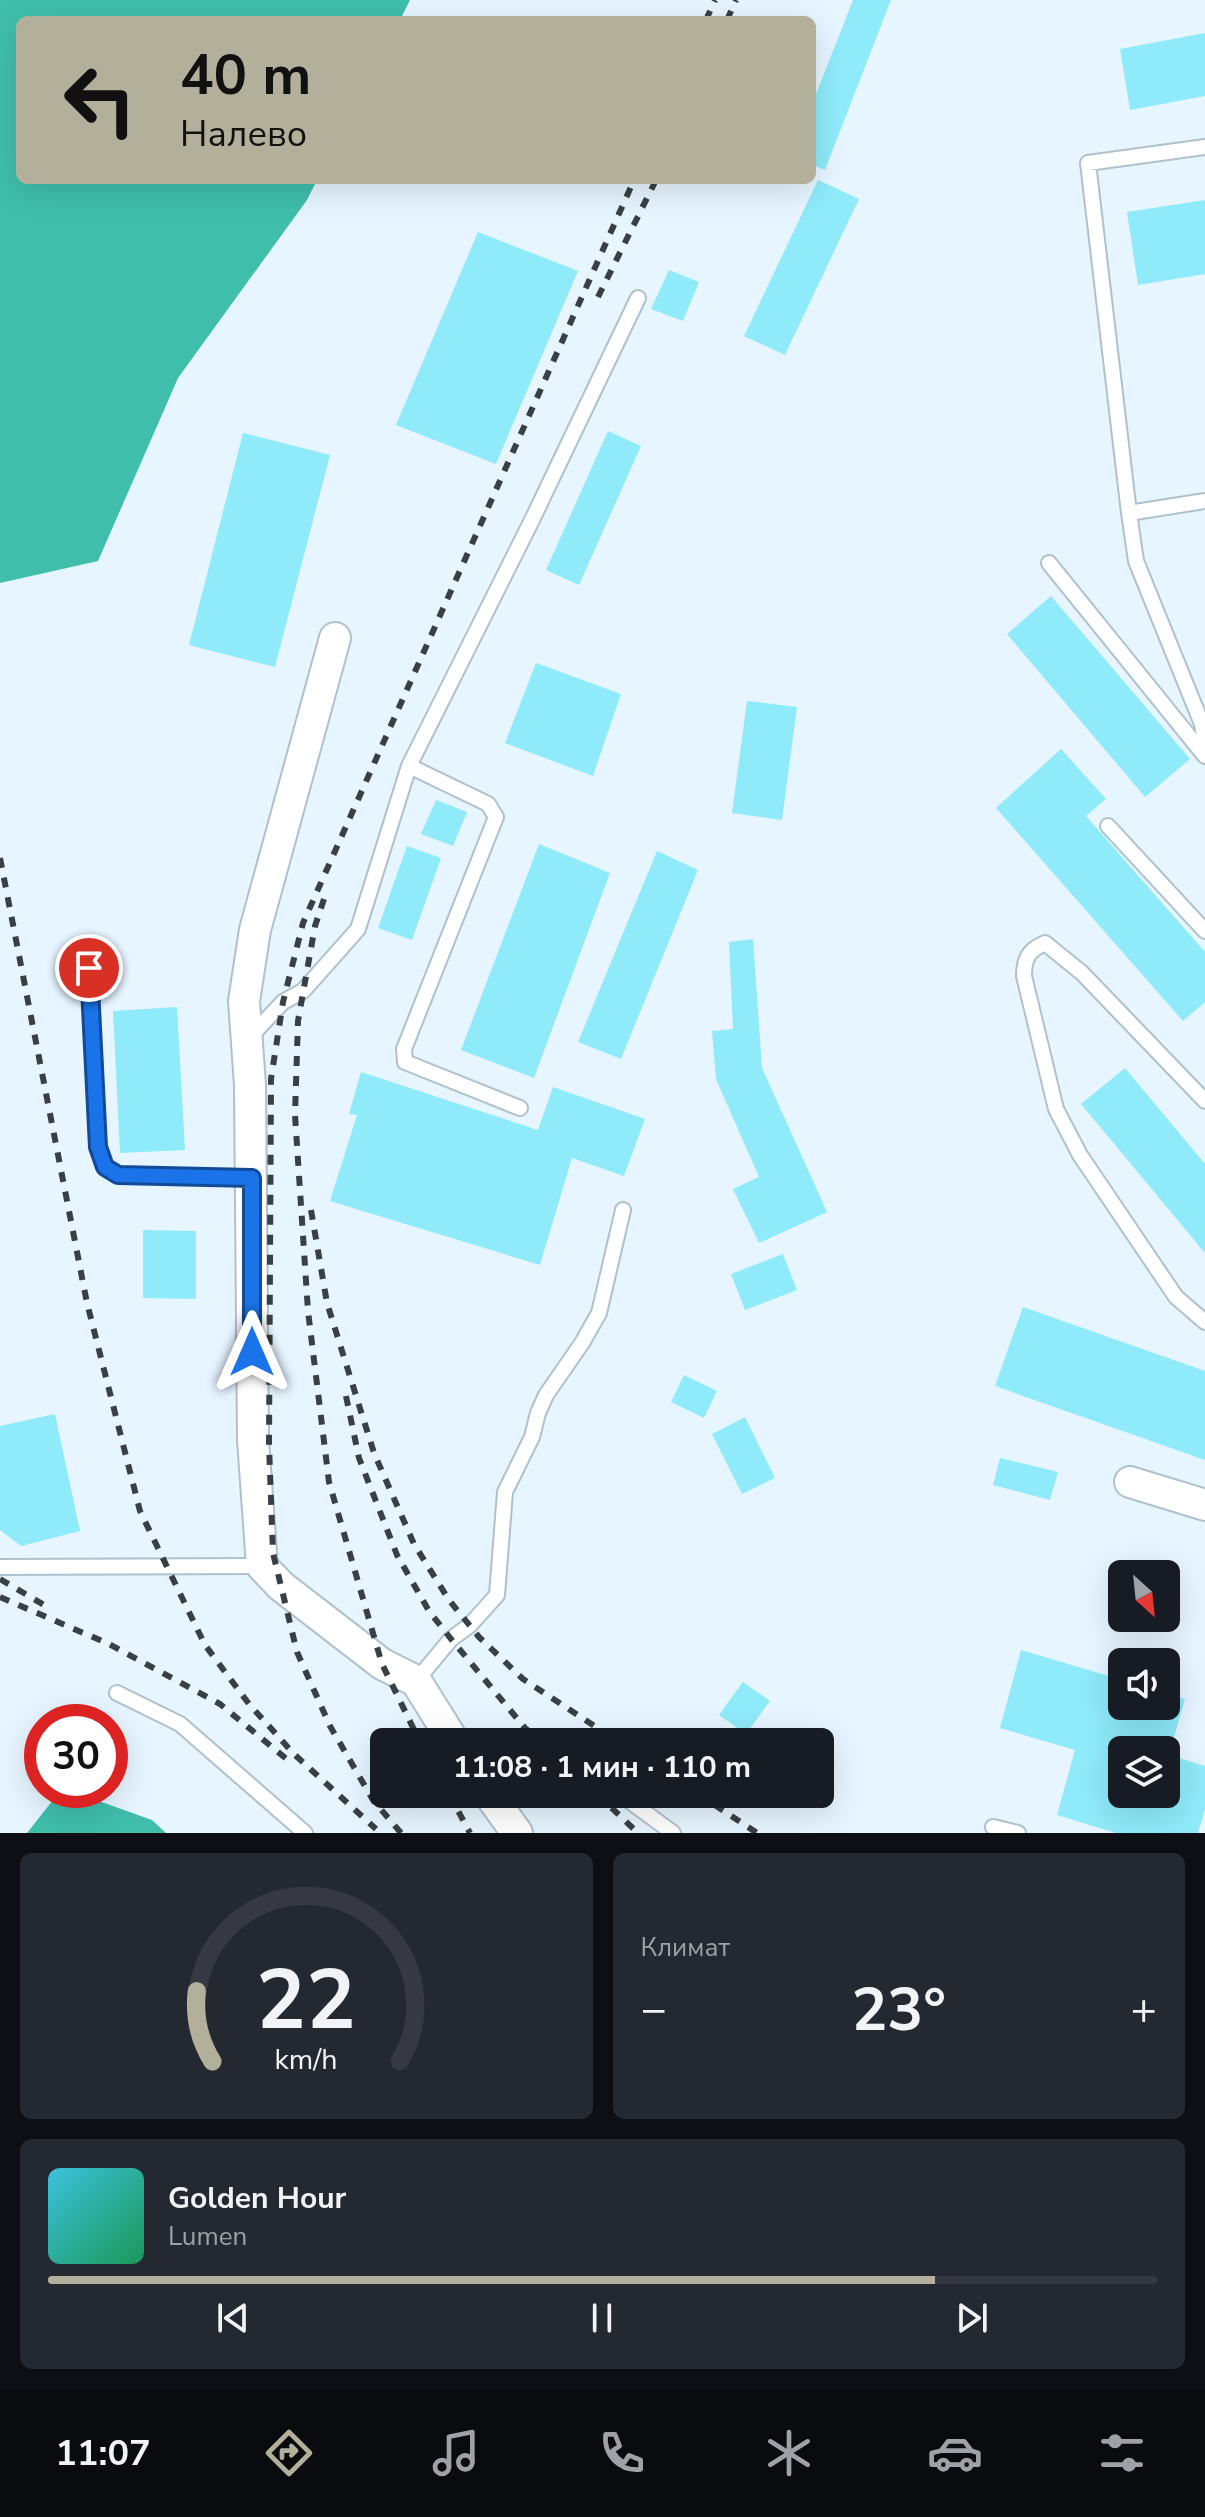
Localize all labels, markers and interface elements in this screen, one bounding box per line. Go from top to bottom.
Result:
text: 40 m [180,37,311,114]
icon: left [48,48,152,152]
text: Налево [180,110,307,159]
pin [55,934,123,1002]
icon: arrive [67,946,111,990]
position arrow [210,1310,294,1394]
north arrow [1108,1560,1180,1632]
map controls [1108,1560,1180,1808]
button: sound [1108,1648,1180,1720]
speed limit sign: 30 [24,1704,128,1808]
button: layers [1108,1736,1180,1808]
text: 11:08 · 1 мин · 110 m [453,1747,751,1788]
text: Климат [641,1930,730,1965]
text: 22 [256,1944,356,2057]
text: 23° [851,1969,946,2051]
text: − [641,1980,667,2040]
text: + [1131,1980,1157,2040]
text: km/h [275,2040,338,2079]
text: Golden Hour [168,2178,346,2219]
text: Lumen [168,2219,247,2254]
icon: previous [211,2296,255,2340]
icon: pause [580,2296,624,2340]
icon: next [950,2296,994,2340]
icon: directions [261,2425,317,2481]
icon: music [428,2425,484,2481]
icon: phone [594,2425,650,2481]
icon: climate [761,2425,817,2481]
icon: car [927,2425,983,2481]
icon: filters [1094,2425,1150,2481]
text: 11:07 [55,2429,151,2478]

